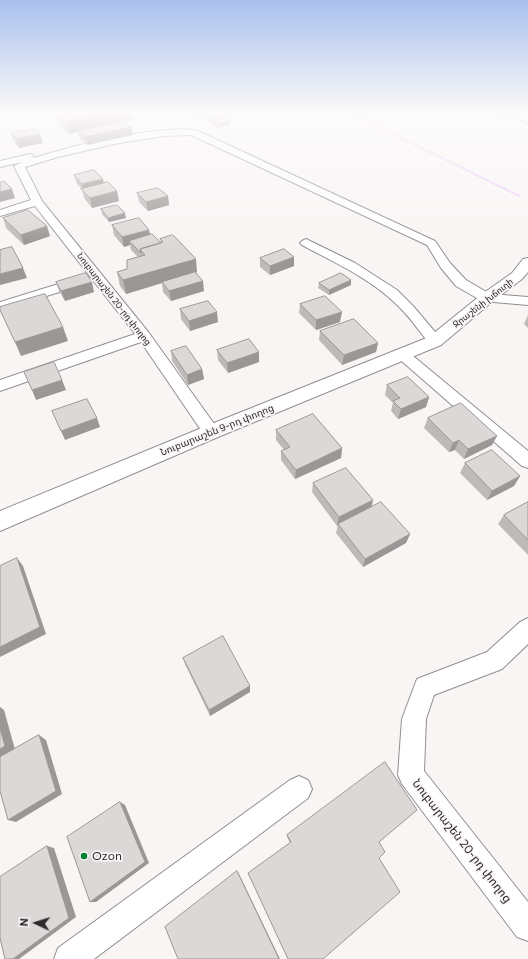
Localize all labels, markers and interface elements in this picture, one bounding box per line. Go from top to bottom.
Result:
street label: Նուբարաշեն 20-րդ փողոց [74,251,154,347]
street label: Ջրաշենի խճուղի [451,276,515,330]
street label: Նուբարաշեն 9-րդ փողոց [159,402,275,458]
street label: Նուբարաշեն 20-րդ փողոց [409,776,515,906]
place label: Ozon [92,849,122,863]
marker: Ozon [79,851,89,861]
north arrow [16,903,56,943]
text: N [17,918,30,927]

